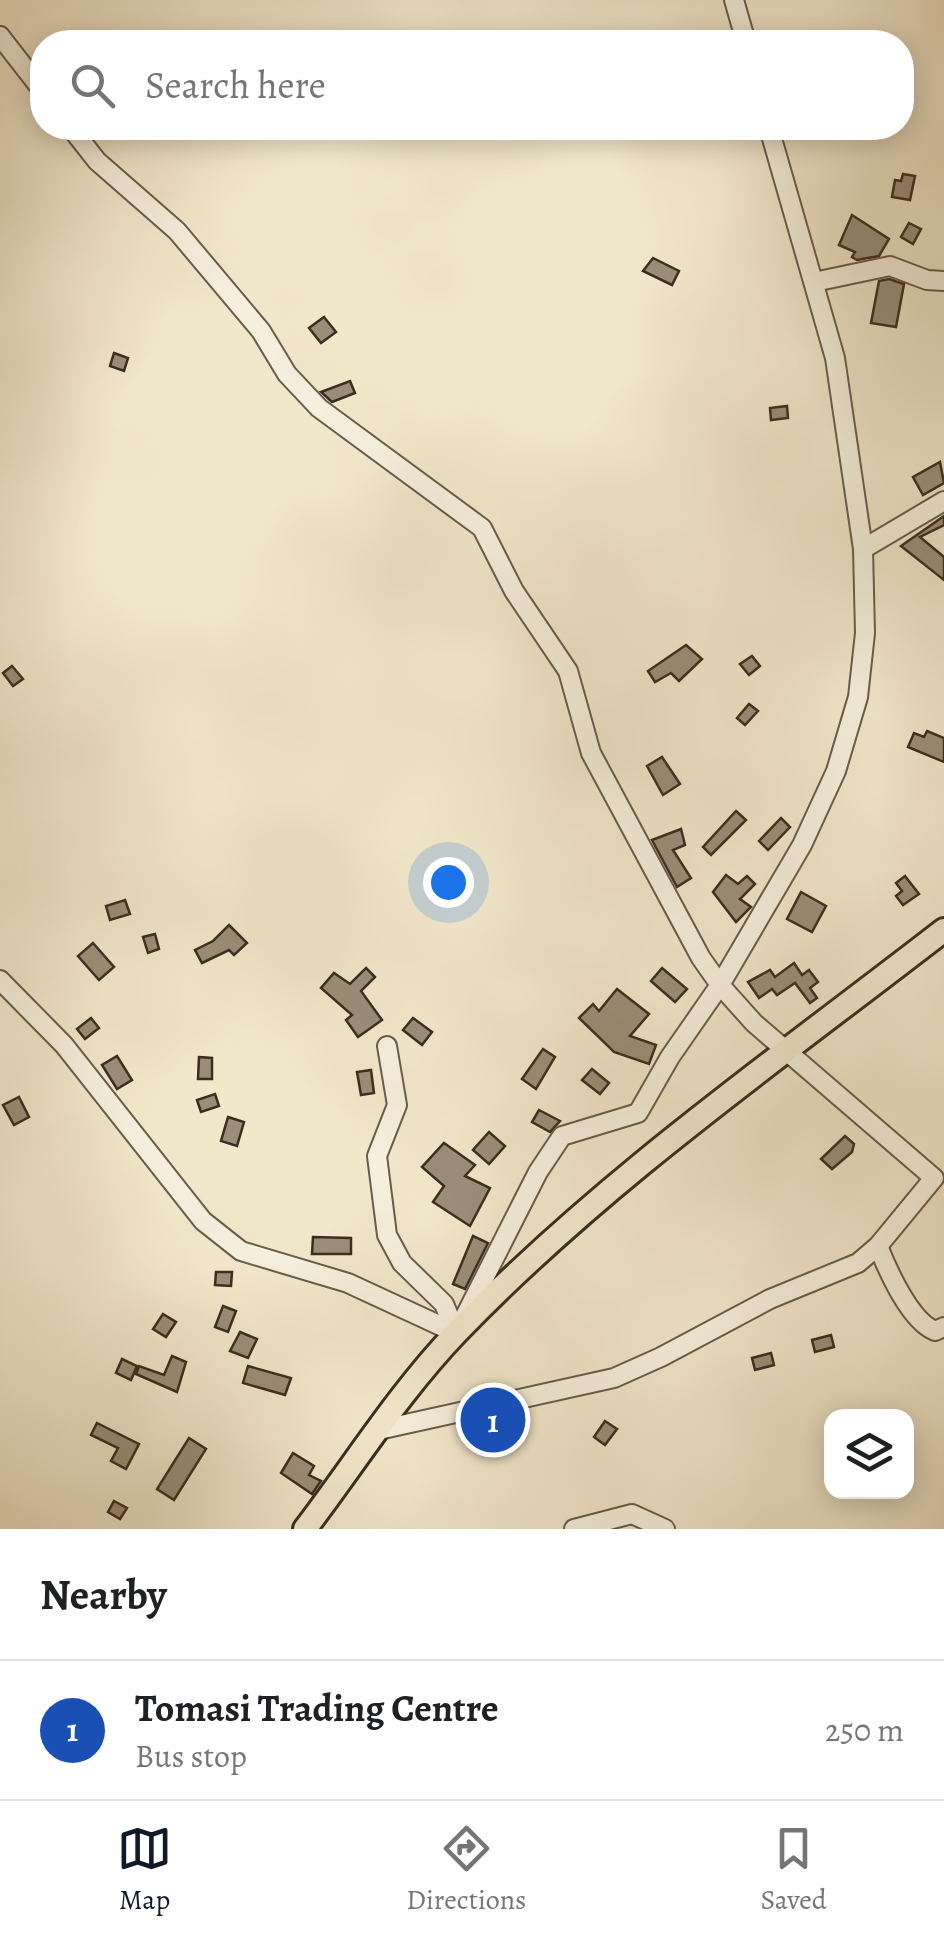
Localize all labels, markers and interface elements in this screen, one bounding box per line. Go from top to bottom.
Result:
search box [30,30,914,140]
icon: search [65,58,120,113]
text: Search here [145,59,326,111]
your location [423,857,474,908]
pin: 1 [460,1382,526,1458]
map controls [824,1409,914,1499]
button: layers [824,1409,914,1499]
text: Nearby [40,1566,167,1623]
text: Tomasi Trading Centre [135,1682,498,1734]
text: 1 [67,1708,78,1752]
text: 250 m [825,1708,904,1752]
text: Bus stop [135,1734,247,1778]
tab: Map [117,1821,172,1919]
tab: Directions [406,1821,526,1919]
tab: Saved [761,1821,827,1919]

